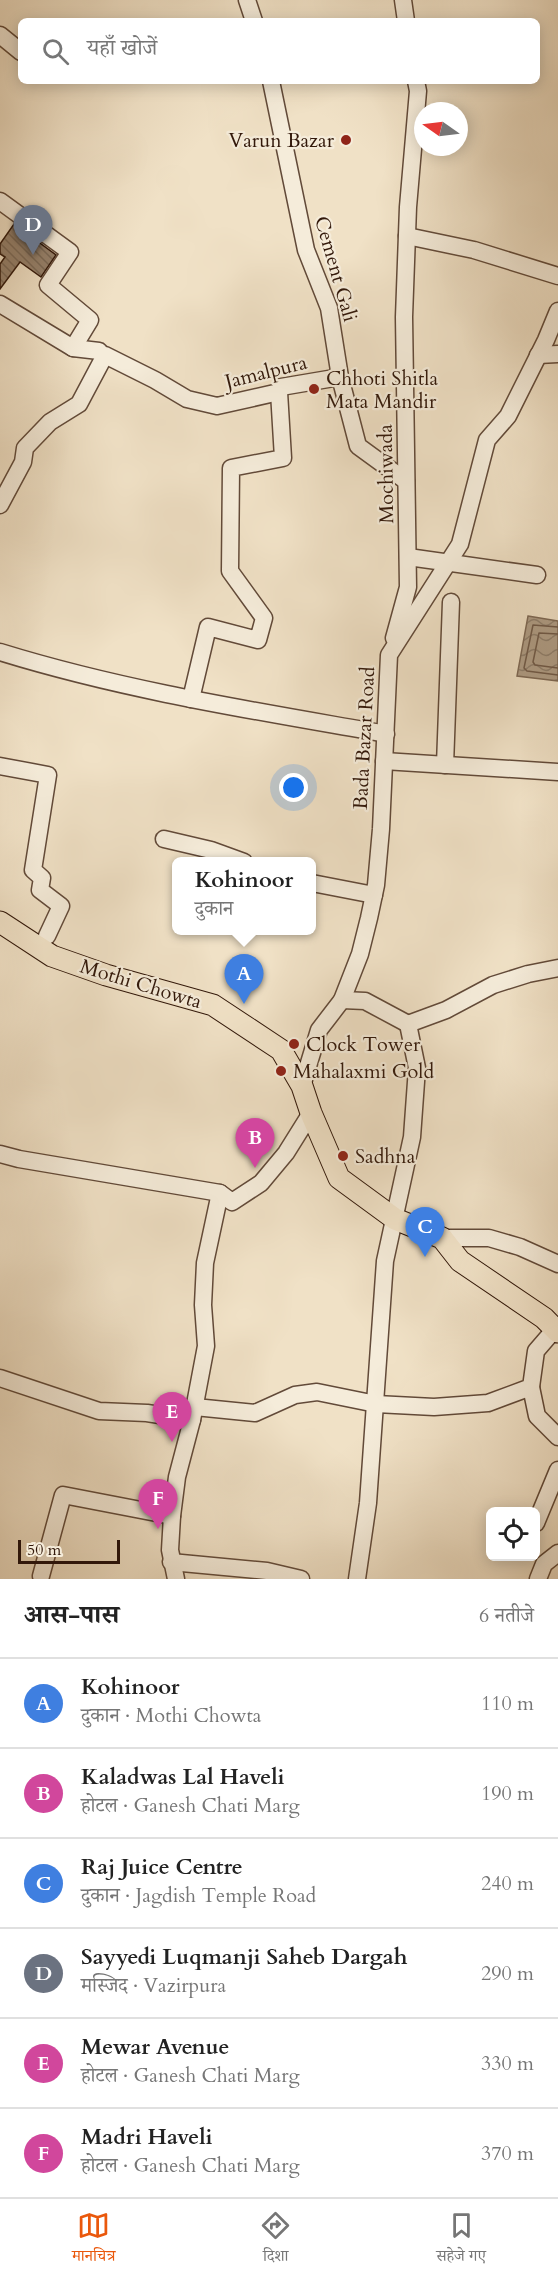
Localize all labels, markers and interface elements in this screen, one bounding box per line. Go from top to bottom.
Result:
search box [18,18,540,84]
text: यहाँ खोजें [87,33,157,63]
icon: search [39,35,72,68]
north arrow [414,102,468,156]
place label: Varun Bazar [229,127,335,154]
marker: Varun Bazar [339,133,353,147]
pin: D [14,206,52,255]
street label: Cement Gali [308,213,364,325]
street label: Jamalpura [219,349,310,396]
place label: Chhoti Shitla Mata Mandir [326,365,438,415]
marker: Chhoti Shitla Mata Mandir [307,382,321,396]
street label: Mochiwada [372,424,400,524]
street label: Bada Bazar Road [347,665,381,810]
your location [279,773,308,802]
popup [172,857,316,935]
text: Kohinoor [195,865,293,895]
text: दुकान [195,895,233,922]
street label: Mothi Chowta [77,953,206,1015]
pin: A [224,954,264,1004]
place label: Clock Tower [306,1031,421,1058]
marker: Clock Tower [287,1037,301,1051]
place label: Mahalaxmi Gold [293,1058,434,1085]
marker: Mahalaxmi Gold [274,1064,288,1078]
pin: B [236,1118,274,1168]
place label: Sadhna [355,1143,416,1170]
marker: Sadhna [336,1149,350,1163]
pin: C [406,1208,444,1257]
pin: E [152,1392,192,1442]
pin: F [138,1480,178,1529]
map controls [486,1507,540,1561]
button: locate [486,1507,540,1561]
scale bar [18,1537,120,1564]
text: 50 m [27,1539,61,1561]
text: आस-पास [24,1597,119,1632]
text: 6 नतीजे [479,1602,534,1629]
text: Kohinoor [81,1672,180,1702]
text: A [36,1690,51,1717]
text: 110 m [481,1690,534,1717]
text: दुकान · Mothi Chowta [81,1702,262,1729]
text: Kaladwas Lal Haveli [81,1762,285,1792]
text: B [36,1780,51,1807]
text: 190 m [481,1780,534,1807]
text: होटल · Ganesh Chati Marg [81,1792,300,1819]
text: Raj Juice Centre [81,1852,243,1882]
text: C [36,1870,51,1897]
text: 240 m [481,1870,534,1897]
text: दुकान · Jagdish Temple Road [81,1882,316,1909]
text: Sayyedi Luqmanji Saheb Dargah [81,1942,407,1972]
text: D [35,1960,52,1987]
text: 290 m [481,1960,534,1987]
text: मस्जिद · Vazirpura [81,1972,226,1999]
text: Mewar Avenue [81,2032,229,2062]
text: E [37,2050,50,2077]
text: 330 m [481,2050,534,2077]
text: होटल · Ganesh Chati Marg [81,2062,300,2089]
text: Madri Haveli [81,2122,213,2152]
text: F [38,2140,49,2167]
text: 370 m [481,2140,534,2167]
text: होटल · Ganesh Chati Marg [81,2152,300,2179]
tab: मानचित्र [72,2209,115,2271]
tab: दिशा [259,2209,292,2271]
tab: सहेजे गए [436,2209,486,2271]

